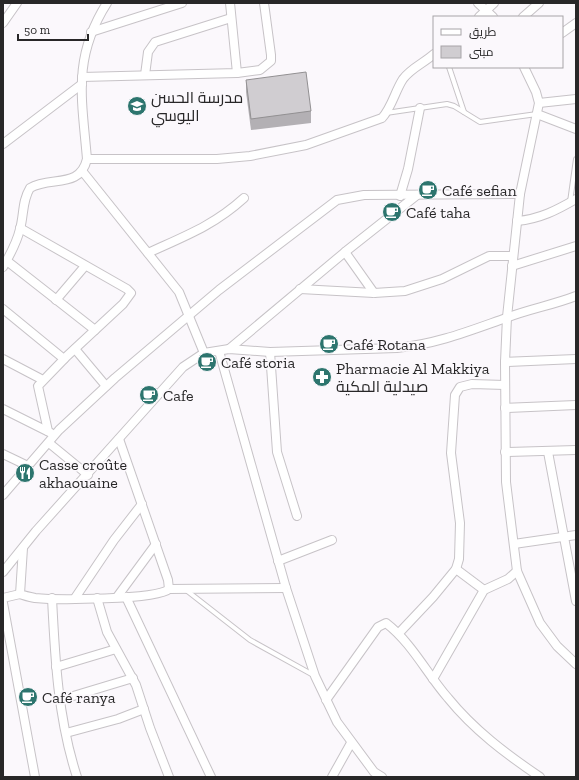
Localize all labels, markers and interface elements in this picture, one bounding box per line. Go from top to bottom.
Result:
scale bar [18,16,88,42]
legend [433,16,563,68]
text: 50 m [24,23,51,37]
text: طريق [469,25,497,39]
text: مبنى [469,45,494,59]
place label: مدرسة الحسن اليوسي [151,88,243,128]
school or university icon: مدرسة الحسن اليوسي [126,95,148,117]
cafe icon: Café sefian [417,179,439,201]
place label: Café sefian [442,181,518,200]
cafe icon: Café taha [381,201,403,223]
place label: Café taha [406,203,471,222]
cafe icon: Café Rotana [318,333,340,355]
place label: Café Rotana [343,335,426,354]
cafe icon: Café storia [196,351,218,373]
place label: Café storia [221,353,296,372]
place label: Pharmacie Al Makkiya صيدلية المكية [336,359,490,396]
pharmacy icon: Pharmacie Al Makkiya صيدلية المكية [311,366,333,388]
cafe icon: Cafe [138,384,160,406]
place label: Cafe [163,386,194,405]
place label: Casse croûte akhaouaine [39,455,127,492]
restaurant icon: Casse croûte akhaouaine [14,462,36,484]
cafe icon: Café ranya [17,686,39,708]
place label: Café ranya [42,688,116,707]

